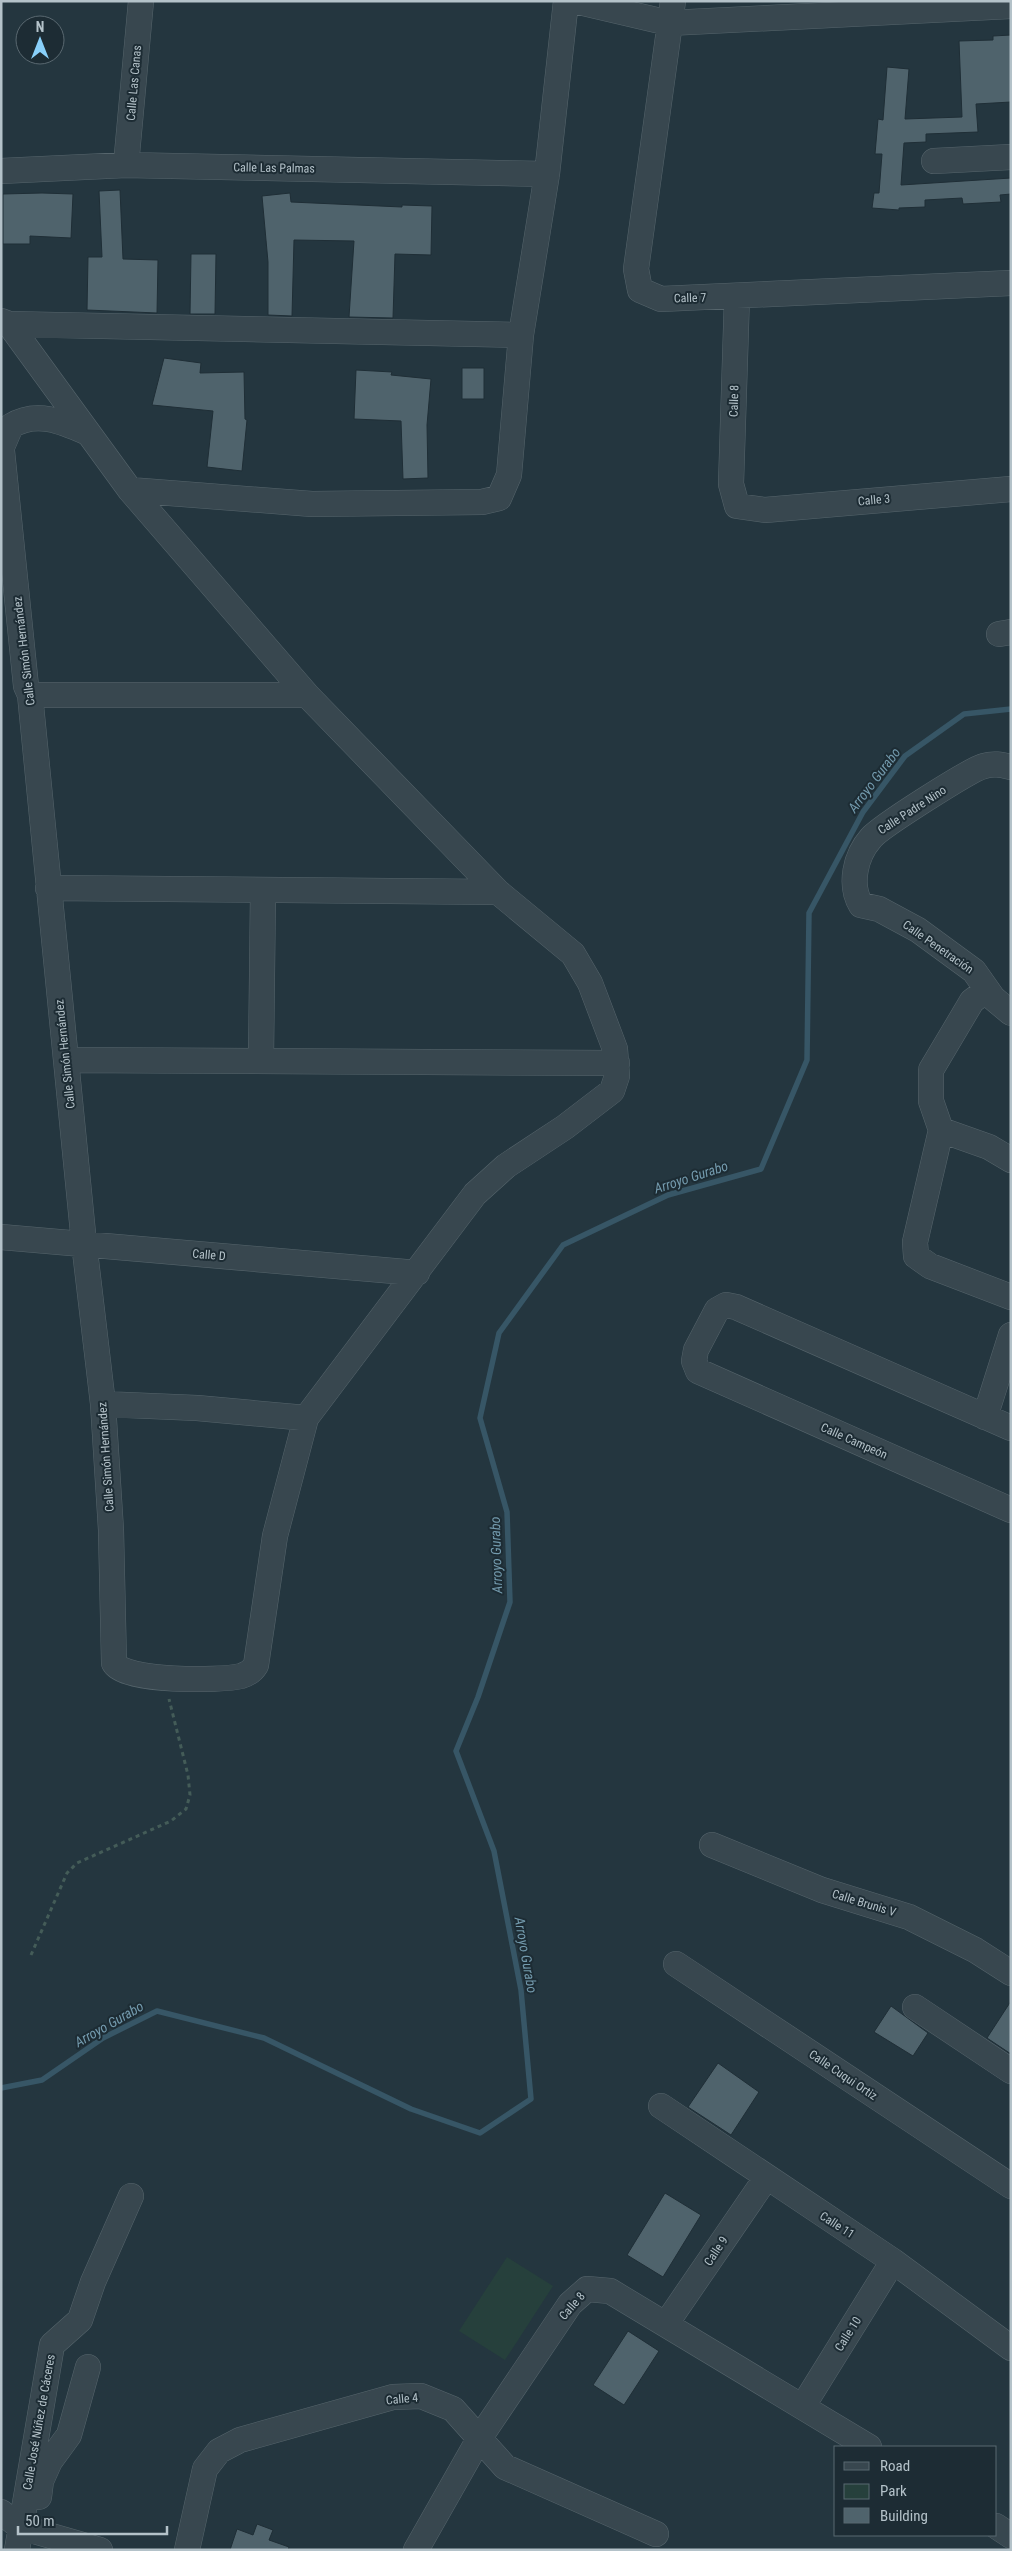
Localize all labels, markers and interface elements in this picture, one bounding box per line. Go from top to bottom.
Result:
north arrow [15,15,65,65]
text: N [36,19,44,35]
street label: Calle Las Canas [124,45,144,121]
street label: Calle Las Palmas [233,160,315,176]
street label: Calle 7 [674,290,706,306]
street label: Calle 8 [726,385,742,417]
street label: Calle 3 [857,492,891,508]
street label: Calle Simón Hernández [10,596,38,706]
water label: Arroyo Gurabo [844,744,904,816]
street label: Calle Padre Nino [875,783,949,837]
street label: Calle Penetración [900,917,976,977]
street label: Calle Simón Hernández [52,999,78,1109]
water label: Arroyo Gurabo [651,1157,730,1197]
street label: Calle D [192,1247,226,1263]
street label: Calle Simón Hernández [95,1402,117,1512]
street label: Calle Campeón [819,1420,890,1462]
water label: Arroyo Gurabo [487,1516,505,1595]
street label: Calle Brunis V [830,1887,898,1919]
water label: Arroyo Gurabo [511,1915,541,1994]
water label: Arroyo Gurabo [71,1998,146,2051]
street label: Calle Cuqui Ortiz [806,2047,880,2103]
street label: Calle 11 [817,2209,857,2241]
street label: Calle 9 [701,2234,731,2268]
street label: Calle 8 [556,2289,588,2323]
street label: Calle 10 [832,2314,864,2354]
street label: Calle José Núñez de Cáceres [20,2353,58,2491]
street label: Calle 4 [385,2391,419,2407]
legend [834,2446,997,2536]
text: Road [880,2457,910,2475]
text: Park [880,2482,907,2500]
scale bar [18,2504,166,2536]
text: Building [880,2507,928,2525]
text: 50 m [25,2512,55,2530]

